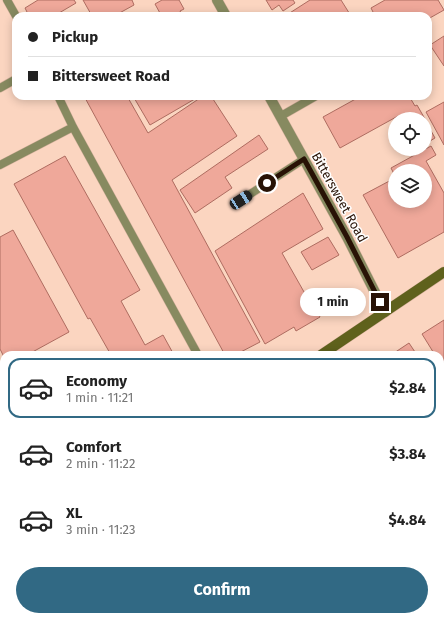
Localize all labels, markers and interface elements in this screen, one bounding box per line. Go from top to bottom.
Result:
text: Pickup [52,28,98,46]
text: Bittersweet Road [52,67,170,85]
map controls [388,112,432,208]
button: locate [388,112,432,156]
street label: Bittersweet Road [309,150,370,245]
button: layers [388,164,432,208]
route start [258,174,276,192]
car [228,188,254,212]
callout: 1 min [300,288,366,316]
route end [371,293,389,311]
text: 1 min [317,294,349,309]
icon: car [18,370,54,406]
text: Economy [66,372,127,390]
text: $2.84 [389,379,426,397]
text: 1 min · 11:21 [66,390,133,405]
icon: car [18,436,54,472]
text: Comfort [66,438,122,456]
text: $3.84 [389,445,426,463]
text: 2 min · 11:22 [66,456,135,471]
icon: car [18,502,54,538]
text: XL [66,504,82,522]
text: $4.84 [388,511,426,529]
text: 3 min · 11:23 [66,522,135,537]
button: Confirm [16,567,428,613]

